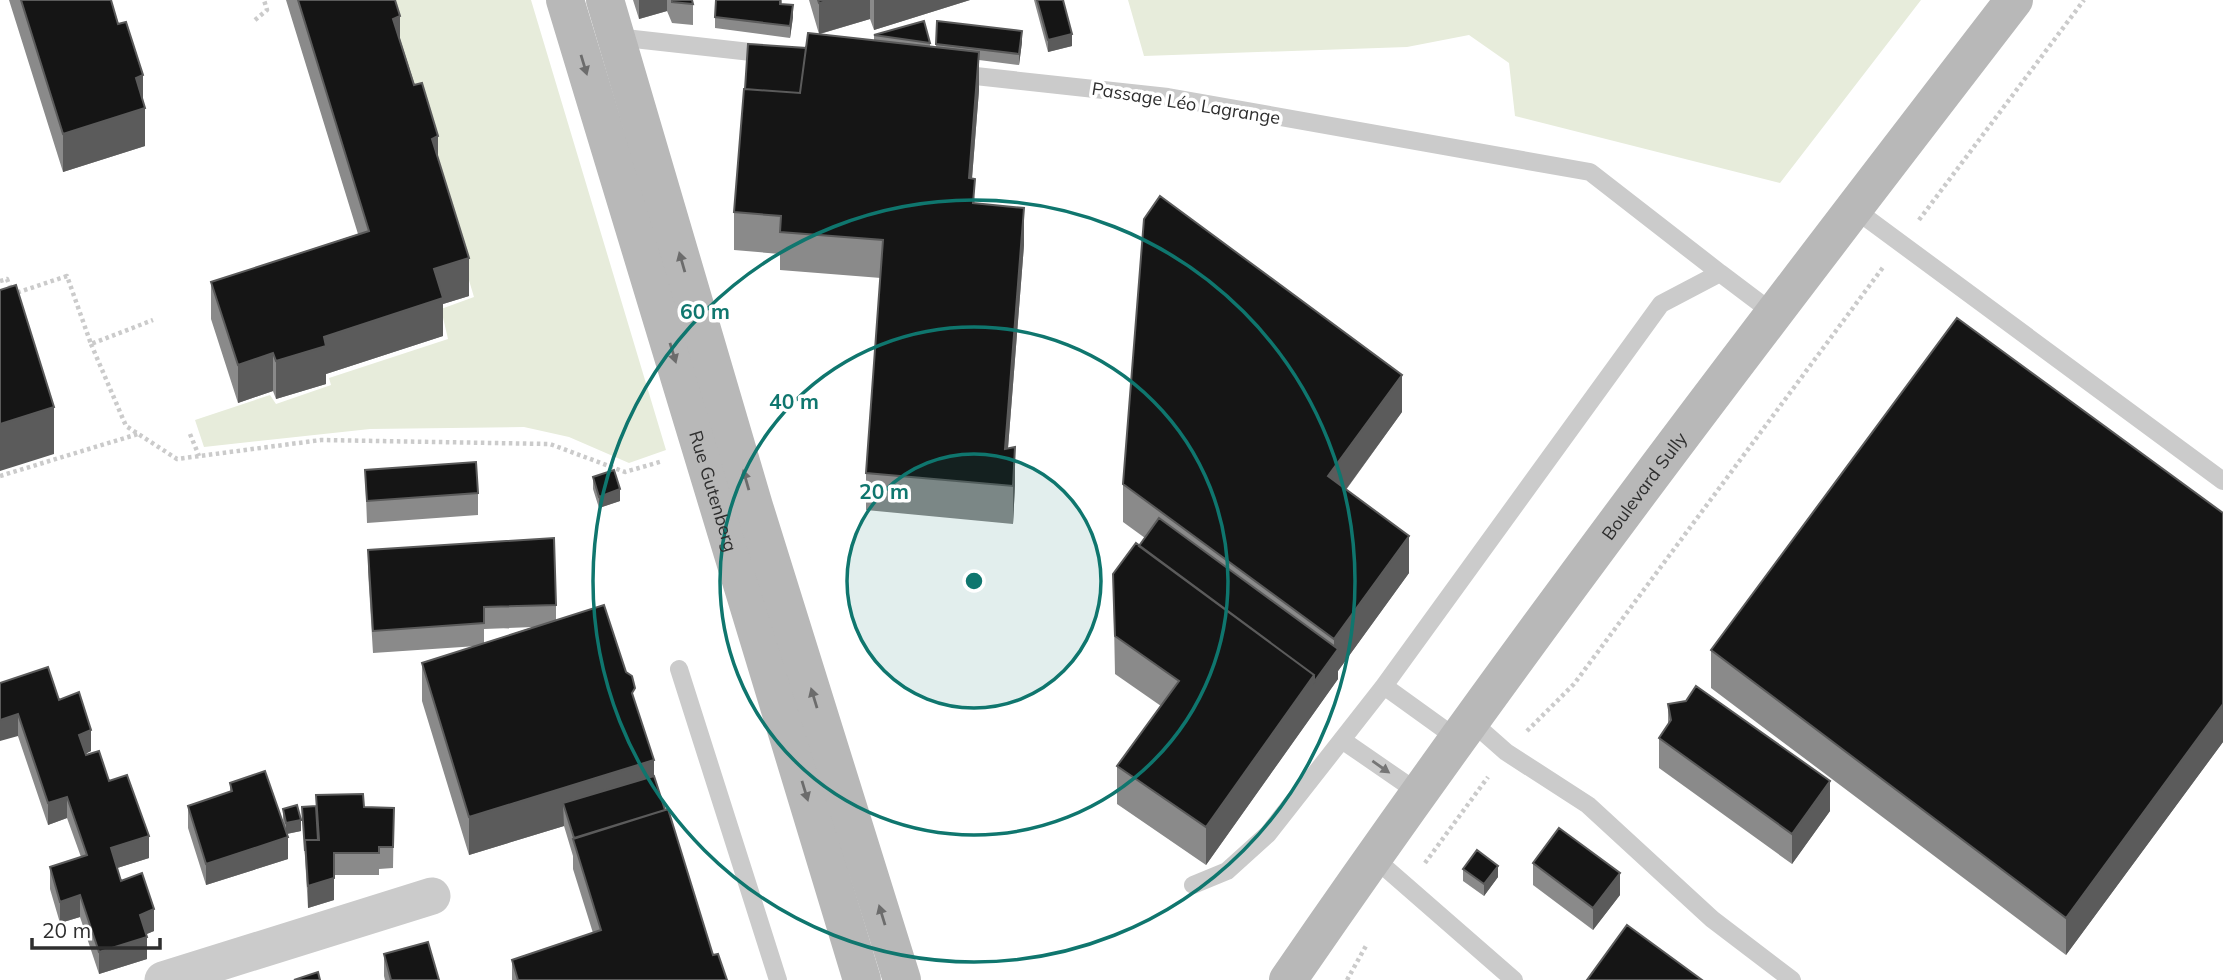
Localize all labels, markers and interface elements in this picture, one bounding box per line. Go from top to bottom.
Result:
one-way arrow [580,55,590,76]
street label: Passage Léo Lagrange [1090,77,1282,129]
one-way arrow [677,251,687,272]
text: 60 m [680,298,730,324]
one-way arrow [668,343,678,364]
text: 40 m [769,388,819,414]
street label: Boulevard Sully [1596,427,1692,544]
street label: Rue Gutenberg [685,428,743,554]
one-way arrow [741,470,751,491]
text: 20 m [859,478,909,504]
centre of rings [962,569,986,593]
one-way arrow [808,687,818,708]
one-way arrow [1372,760,1390,774]
one-way arrow [801,780,811,801]
one-way arrow [876,904,886,925]
scale bar [32,906,159,950]
text: 20 m [42,917,91,943]

